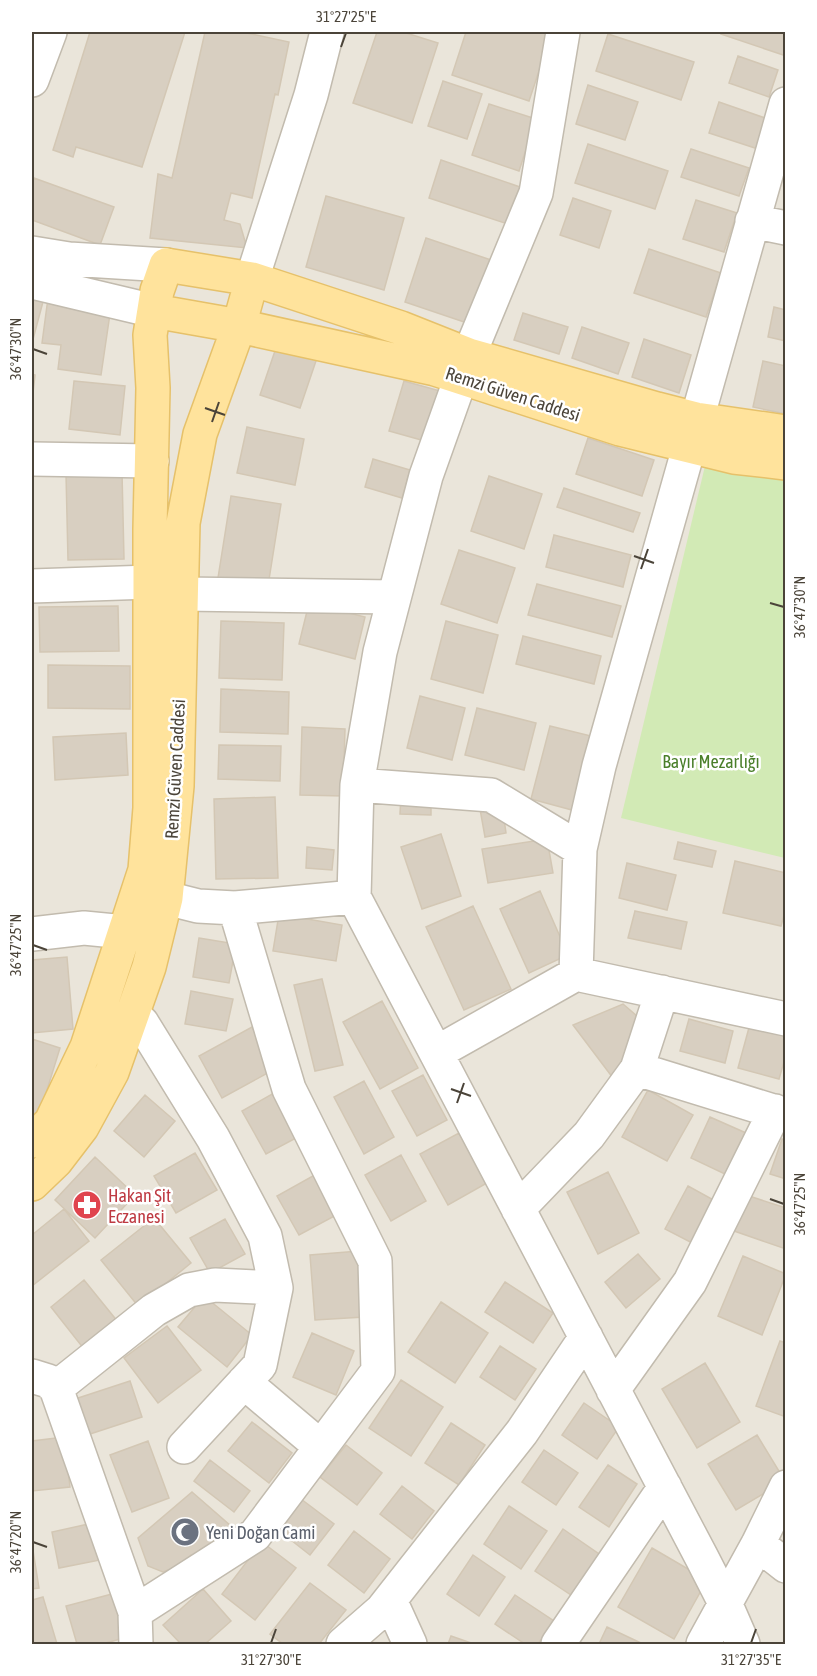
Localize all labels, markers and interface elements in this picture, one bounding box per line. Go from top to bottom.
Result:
text: 31°27'25"E [316,8,377,25]
text: 36°47'30"N [7,318,24,380]
street label: Remzi Güven Caddesi [443,362,583,426]
text: 36°47'30"N [791,576,808,638]
street label: Remzi Güven Caddesi [161,698,189,840]
park label: Bayır Mezarlığı [662,751,760,772]
text: 36°47'25"N [7,914,24,976]
text: 36°47'25"N [791,1173,808,1235]
place label: Hakan Şit Eczanesi [108,1185,171,1227]
pharmacy icon: Hakan Şit Eczanesi [71,1189,103,1221]
text: 36°47'20"N [7,1511,24,1573]
mosque icon: Yeni Doğan Cami [169,1516,201,1548]
place label: Yeni Doğan Cami [206,1522,316,1543]
text: 31°27'30"E [241,1651,302,1668]
text: 31°27'35"E [721,1651,782,1668]

